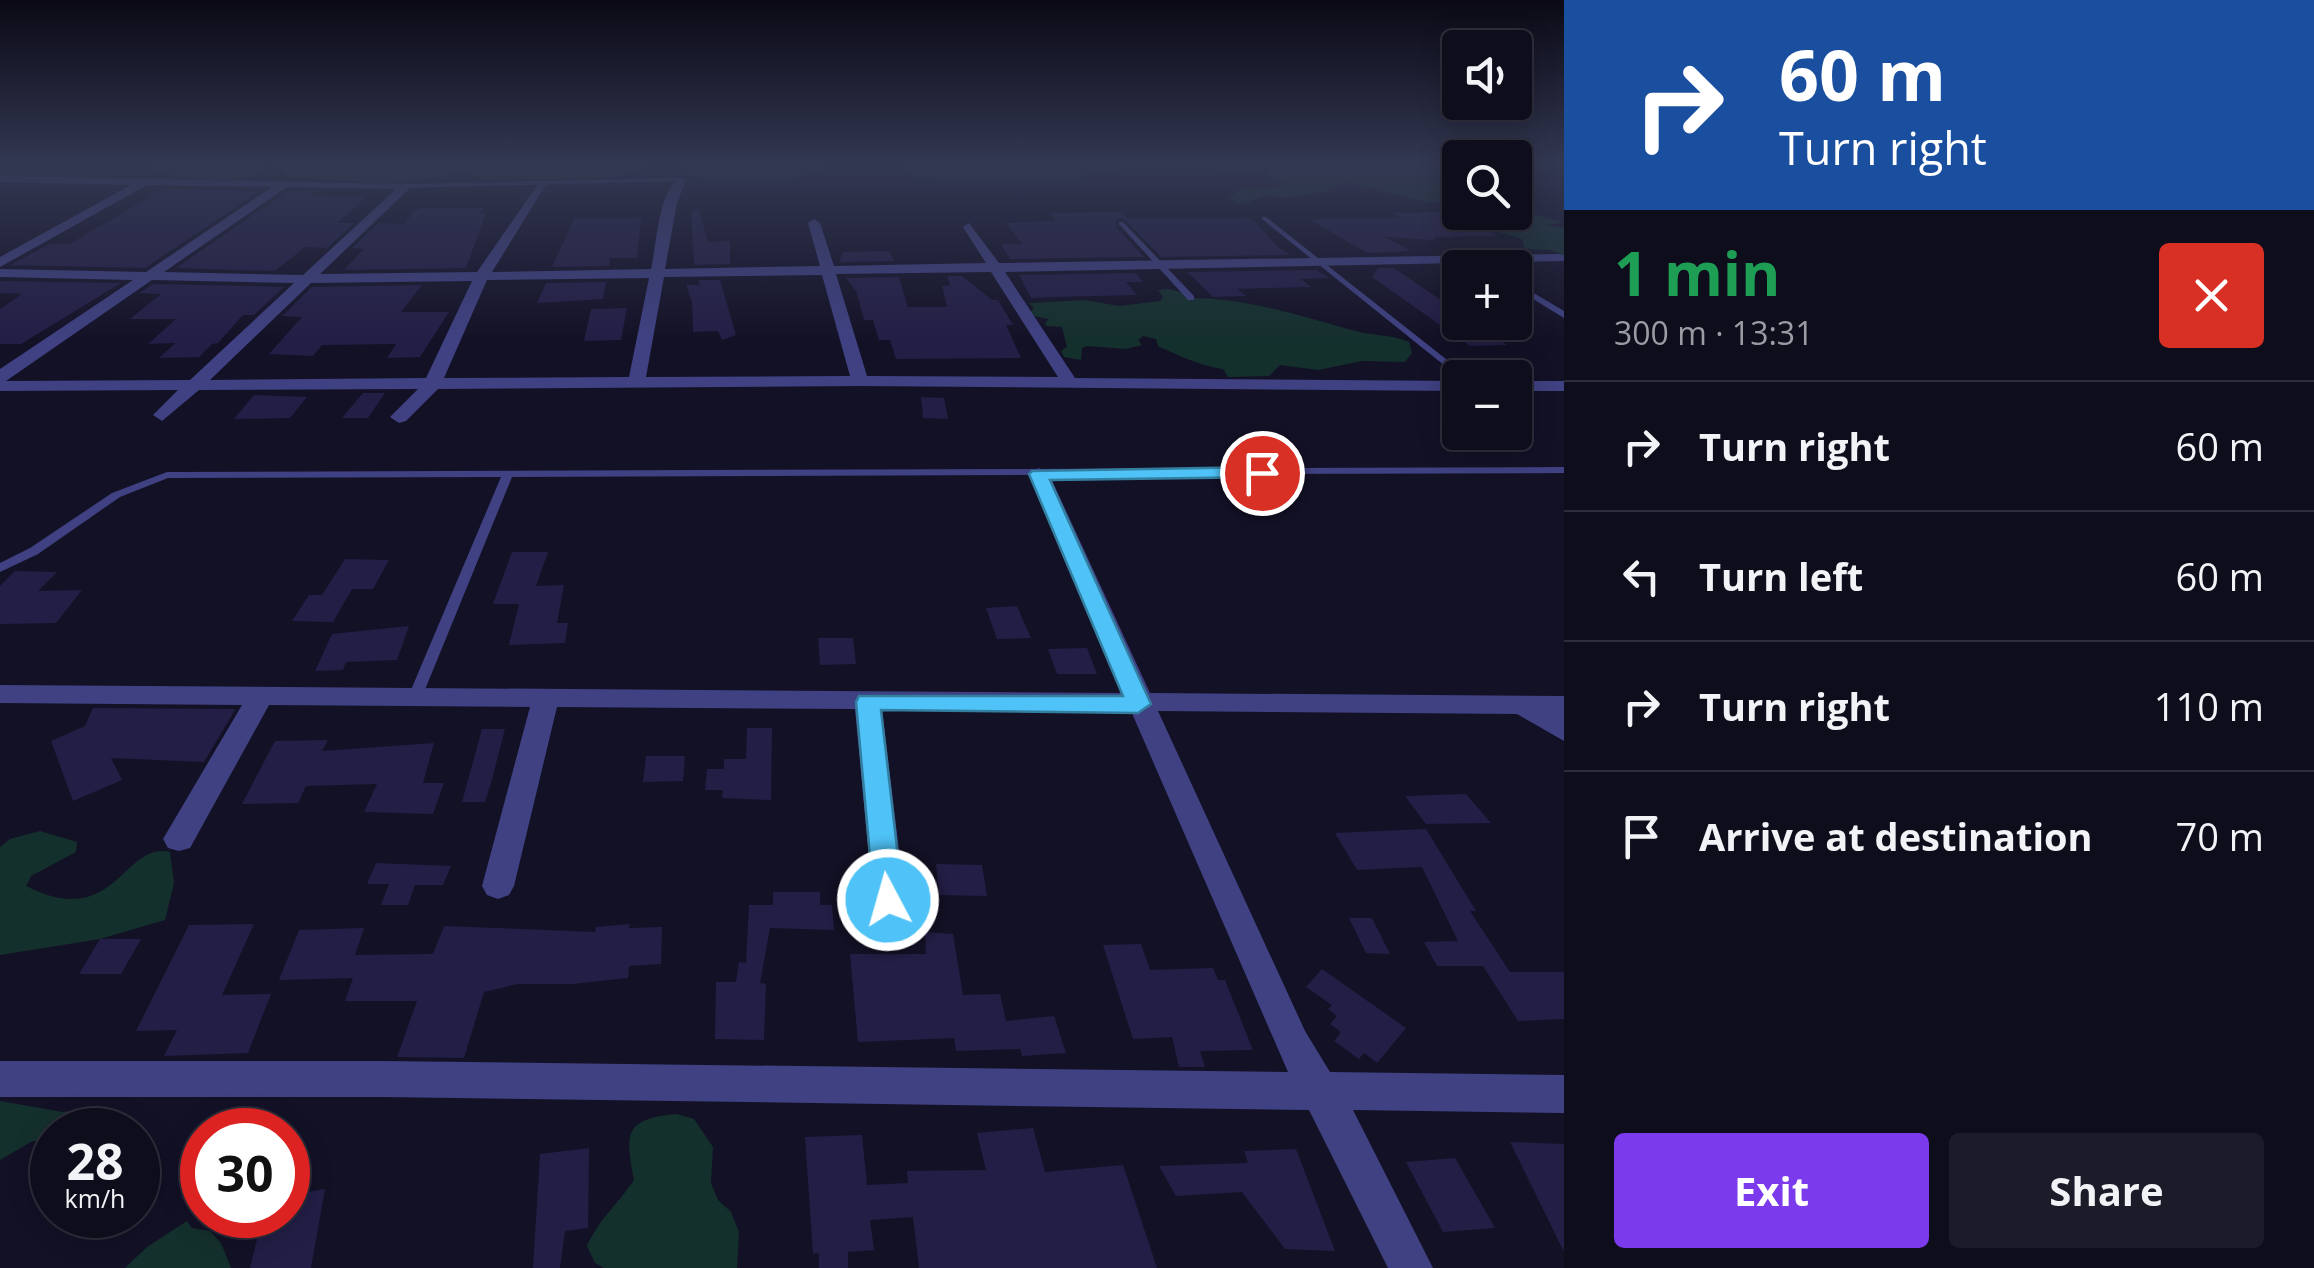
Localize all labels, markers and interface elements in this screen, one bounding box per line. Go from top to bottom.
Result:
text: 60 m [1779,26,1946,122]
map controls [1442,30,1532,450]
button: sound [1442,30,1532,120]
icon: right [1614,40,1744,170]
text: Turn right [1779,117,1987,178]
button: search [1442,140,1532,230]
text: 1 min [1614,232,1781,314]
button: close [2159,243,2264,348]
button: + [1442,250,1532,340]
text: 300 m · 13:31 [1614,311,1813,354]
button: − [1442,360,1532,450]
icon: right [1614,419,1669,474]
text: Turn right [1699,420,1890,472]
text: 60 m [2175,420,2264,472]
pin [1220,431,1305,516]
icon: arrive [1235,446,1290,501]
icon: left [1614,549,1669,604]
text: Turn left [1699,550,1863,602]
text: 60 m [2175,550,2264,602]
icon: right [1614,679,1669,734]
text: Turn right [1699,680,1890,732]
text: 110 m [2154,680,2264,732]
icon: arrive [1614,809,1669,864]
text: Arrive at destination [1699,810,2093,862]
text: 70 m [2175,810,2264,862]
position arrow [836,848,940,952]
speed limit sign: 30 [180,1108,310,1238]
text: 28 [66,1127,124,1195]
button: Exit [1614,1133,1929,1248]
button: Share [1949,1133,2264,1248]
text: km/h [65,1181,125,1215]

